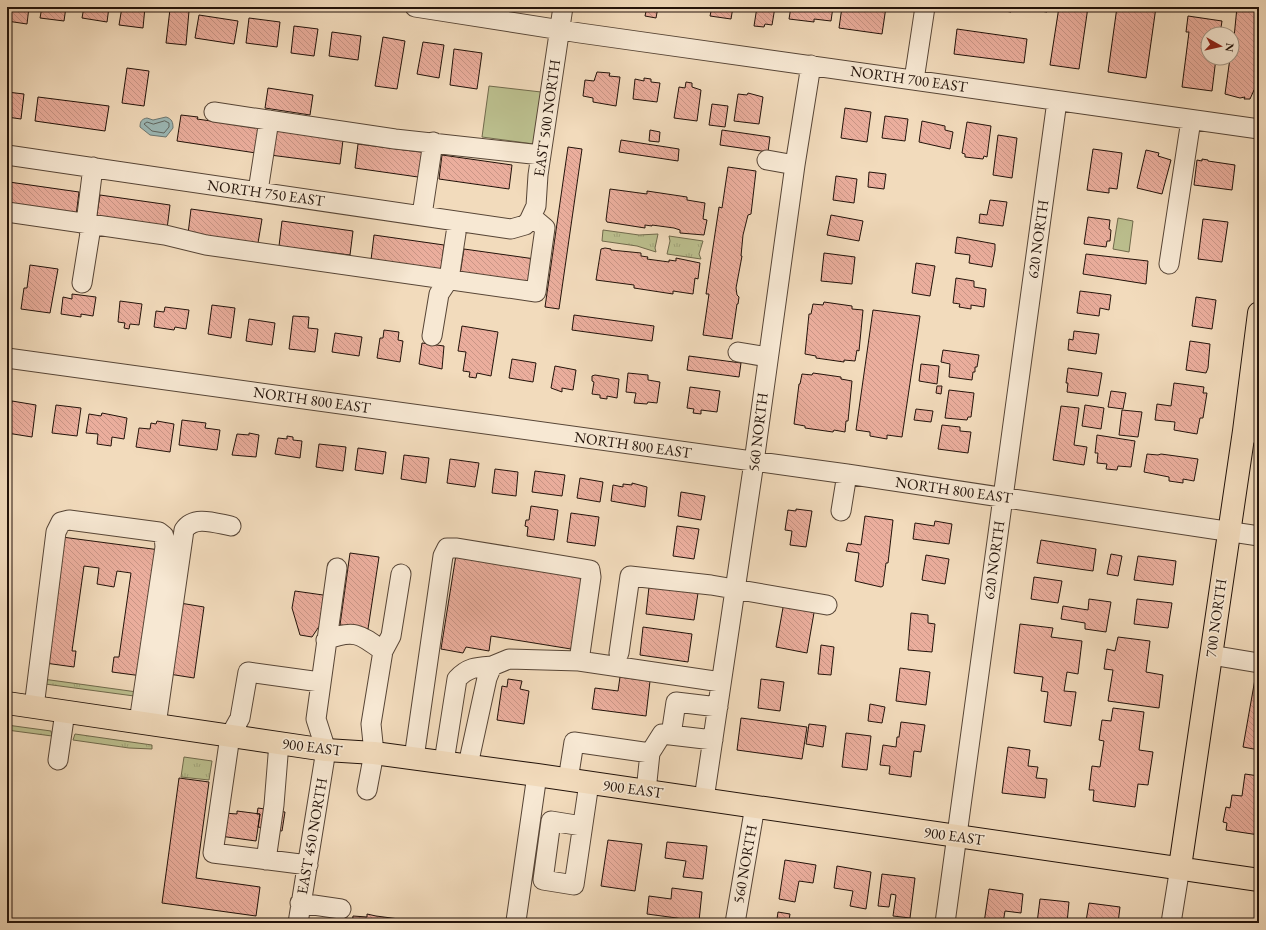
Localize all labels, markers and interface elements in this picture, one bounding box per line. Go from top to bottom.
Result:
north arrow [1200,26,1240,66]
text: N [1222,42,1237,53]
street label: EAST 500 NORTH [529,58,564,178]
street label: NORTH 700 EAST [849,61,970,96]
street label: NORTH 750 EAST [206,175,327,210]
street label: 620 NORTH [1023,198,1052,280]
street label: NORTH 800 EAST [252,382,373,417]
street label: 560 NORTH [743,391,772,472]
street label: NORTH 800 EAST [573,427,694,462]
street label: NORTH 800 EAST [894,472,1015,507]
street label: 620 NORTH [979,519,1008,601]
street label: 700 NORTH [1201,577,1230,659]
street label: 900 EAST [281,733,344,760]
street label: 900 EAST [602,775,665,802]
street label: EAST 450 NORTH [292,776,331,896]
street label: 900 EAST [923,822,986,849]
street label: 560 NORTH [728,823,761,905]

